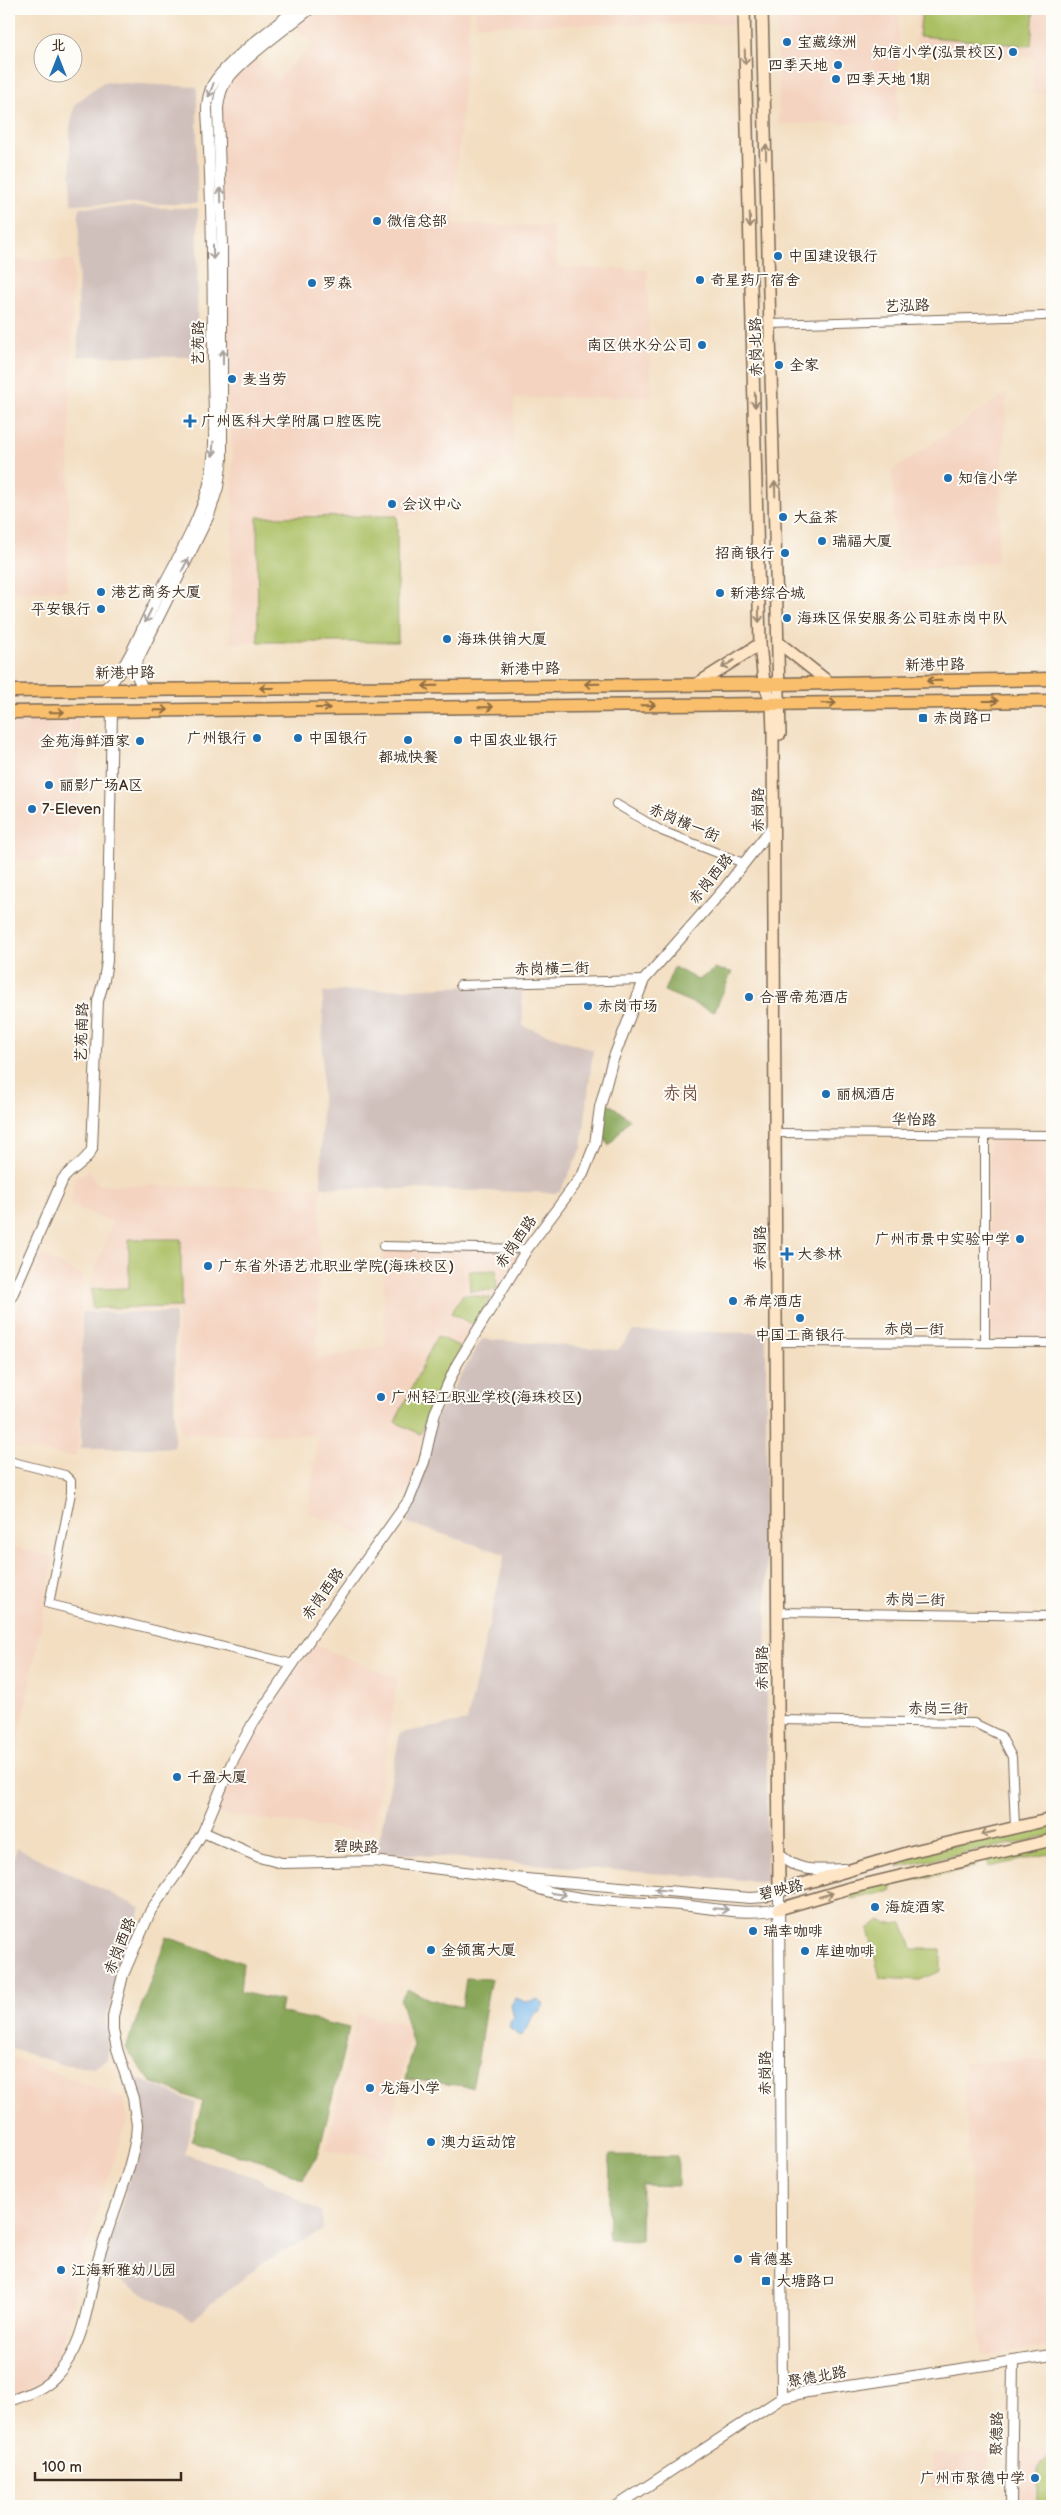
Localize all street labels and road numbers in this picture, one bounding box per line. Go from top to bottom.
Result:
street label: 艺泓路 [884,296,930,316]
street label: 赤岗北路 [746,317,766,377]
street label: 艺苑路 [189,320,208,366]
street label: 新港中路 [905,655,965,675]
street label: 新港中路 [500,659,560,679]
street label: 新港中路 [95,663,155,683]
street label: 赤岗路 [749,787,768,833]
street label: 赤岗横一街 [646,800,722,846]
street label: 赤岗西路 [685,850,737,908]
street label: 赤岗横二街 [514,959,590,979]
street label: 艺苑南路 [71,1002,93,1062]
street label: 华怡路 [891,1110,937,1130]
street label: 赤岗西路 [491,1212,541,1272]
street label: 赤岗路 [751,1225,770,1271]
street label: 赤岗一街 [884,1320,944,1339]
street label: 赤岗西路 [298,1564,348,1624]
street label: 赤岗二街 [885,1590,945,1610]
street label: 赤岗路 [753,1645,772,1691]
street label: 赤岗三街 [908,1699,968,1719]
street label: 碧映路 [333,1837,379,1857]
street label: 碧映路 [757,1876,805,1904]
street label: 赤岗西路 [100,1915,140,1977]
street label: 赤岗路 [756,2050,775,2096]
street label: 聚德北路 [786,2362,848,2392]
street label: 聚德路 [987,2411,1007,2457]

